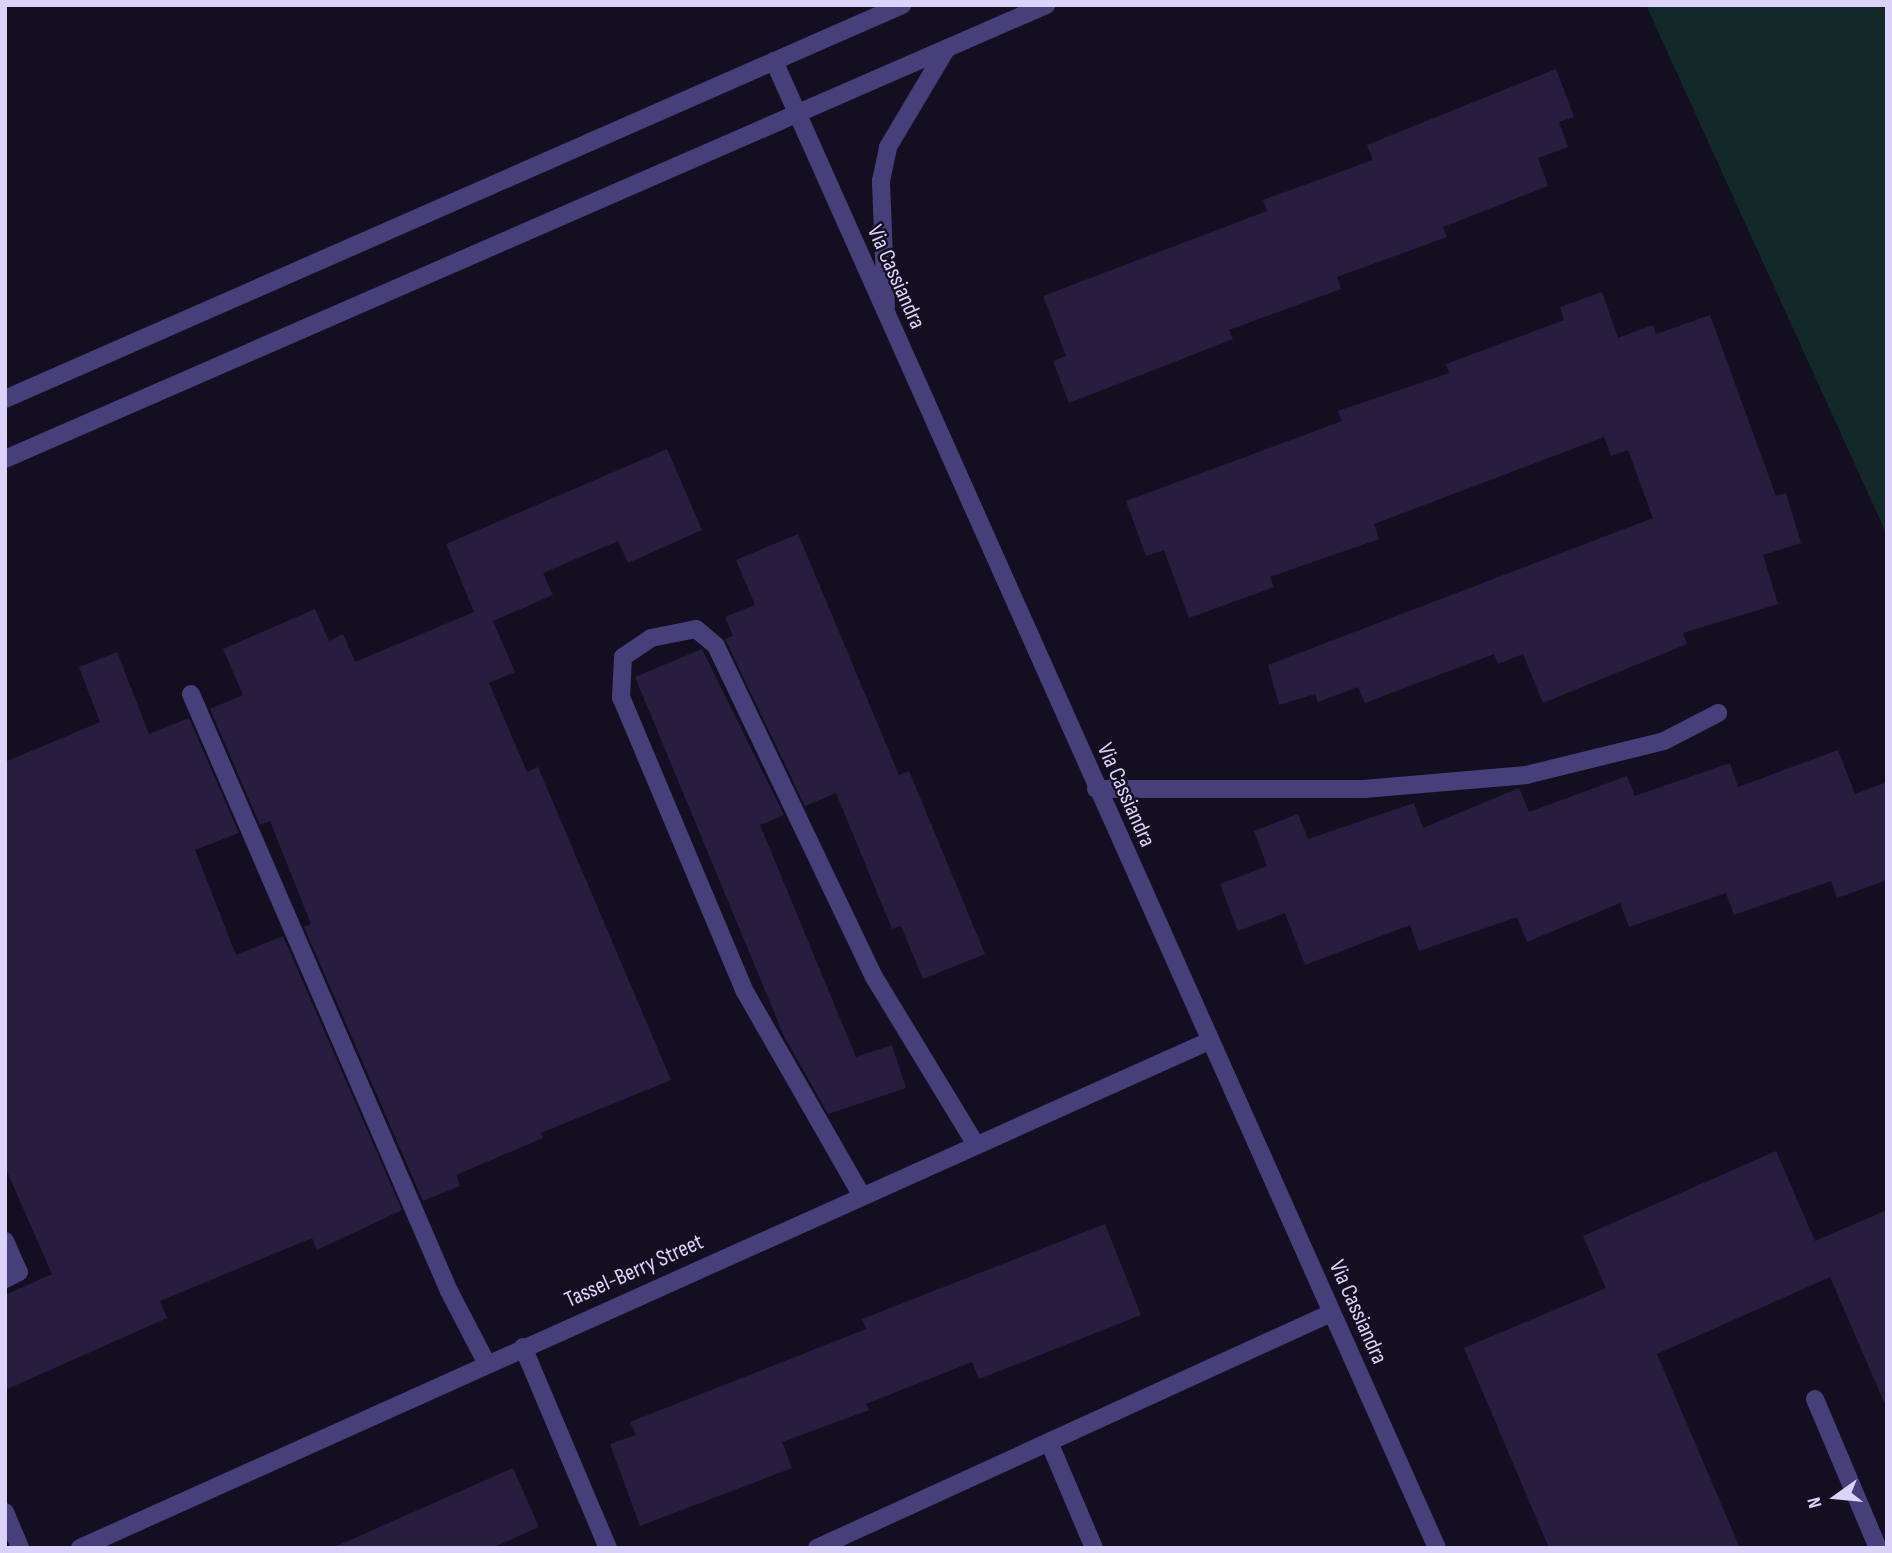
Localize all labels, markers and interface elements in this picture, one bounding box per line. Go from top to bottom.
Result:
street label: Via Cassiandra [861,221,931,333]
street label: Via Cassiandra [1091,739,1161,851]
street label: Tassel-Berry Street [560,1228,708,1314]
street label: Via Cassiandra [1323,1256,1393,1368]
north arrow [1801,1462,1871,1532]
text: N [1803,1495,1828,1510]

